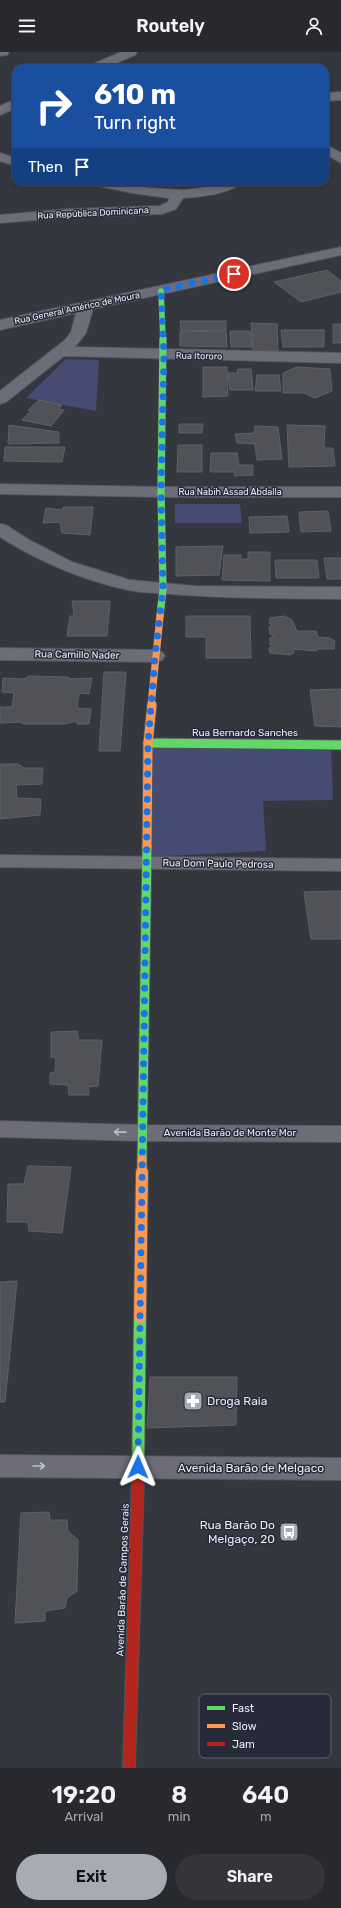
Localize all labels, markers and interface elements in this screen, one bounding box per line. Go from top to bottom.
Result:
icon: menu [16,15,38,37]
text: Routely [136,15,205,37]
icon: person [303,15,325,37]
text: 610 m [94,78,176,111]
icon: right [28,80,80,132]
text: Turn right [94,112,176,134]
icon: arrive [71,156,93,178]
text: Then [28,158,63,176]
street label: Rua República Dominicana [37,205,149,221]
pin [217,257,251,291]
icon: arrive [223,263,245,285]
street label: Rua General Américo de Moura [13,290,141,326]
street label: Rua Itororo [176,351,222,361]
street label: Rua Nabih Assad Abdalla [178,487,282,497]
street label: Rua Camillo Nader [34,648,120,662]
street label: Rua Bernardo Sanches [192,727,298,739]
street label: Rua Dom Paulo Pedrosa [162,857,274,871]
street label: Avenida Barão de Monte Mor [164,1127,296,1139]
one-way arrow [114,1128,127,1136]
pharmacy icon: Droga Raia [182,1390,204,1412]
place label: Droga Raia [207,1394,267,1408]
position arrow [117,1446,159,1488]
street label: Avenida Barão de Melgaco [178,1461,324,1475]
one-way arrow [32,1463,45,1470]
street label: Avenida Barão de Campos Gerais [114,1503,132,1657]
place label: Rua Barão Do Melgaço, 20 [200,1518,275,1546]
bus stop icon: Rua Barão Do Melgaço, 20 [278,1521,300,1543]
legend [199,1694,331,1758]
text: Fast [232,1702,255,1715]
text: Slow [232,1720,257,1733]
text: Jam [232,1738,255,1751]
text: 19:20 [52,1781,116,1809]
text: 8 [171,1781,187,1809]
text: 640 [242,1781,289,1809]
text: Arrival [64,1809,103,1824]
text: min [168,1809,190,1824]
text: m [260,1809,271,1824]
button: Exit [16,1854,167,1900]
button: Share [175,1854,325,1900]

